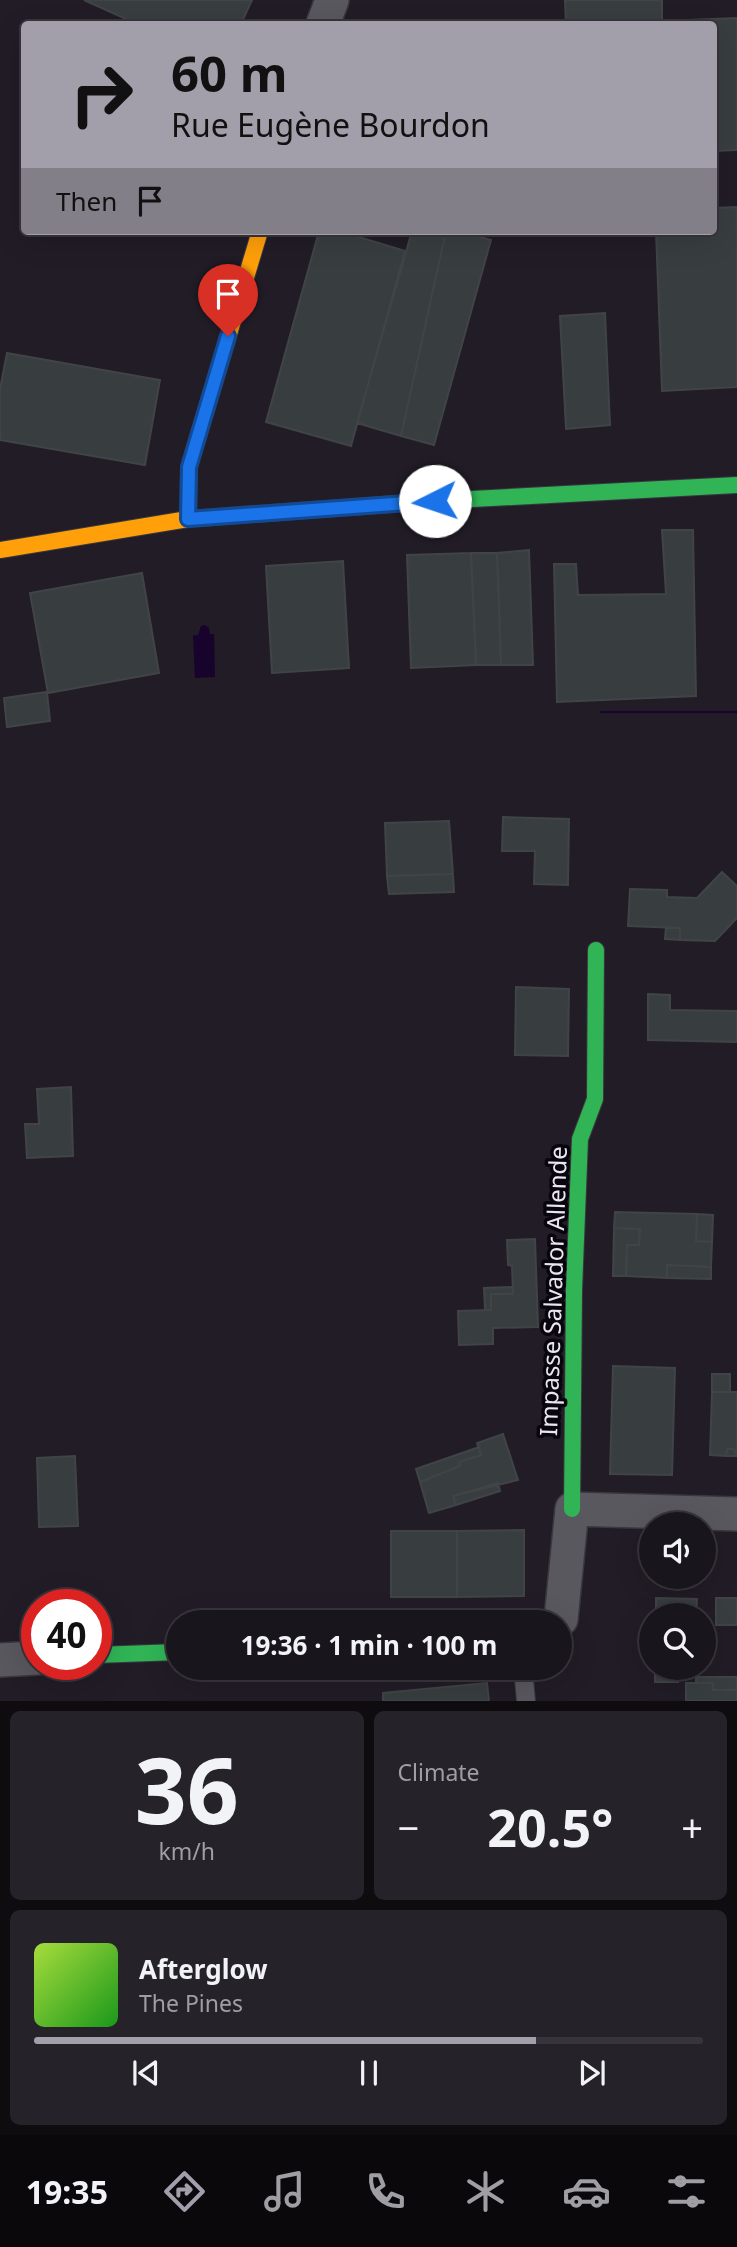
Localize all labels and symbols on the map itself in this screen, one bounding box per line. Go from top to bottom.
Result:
pin [198,264,258,336]
position arrow [398,464,472,538]
street label: Impasse Salvador Allende [531,1146,574,1436]
speed limit sign: 40 [21,1589,112,1680]

